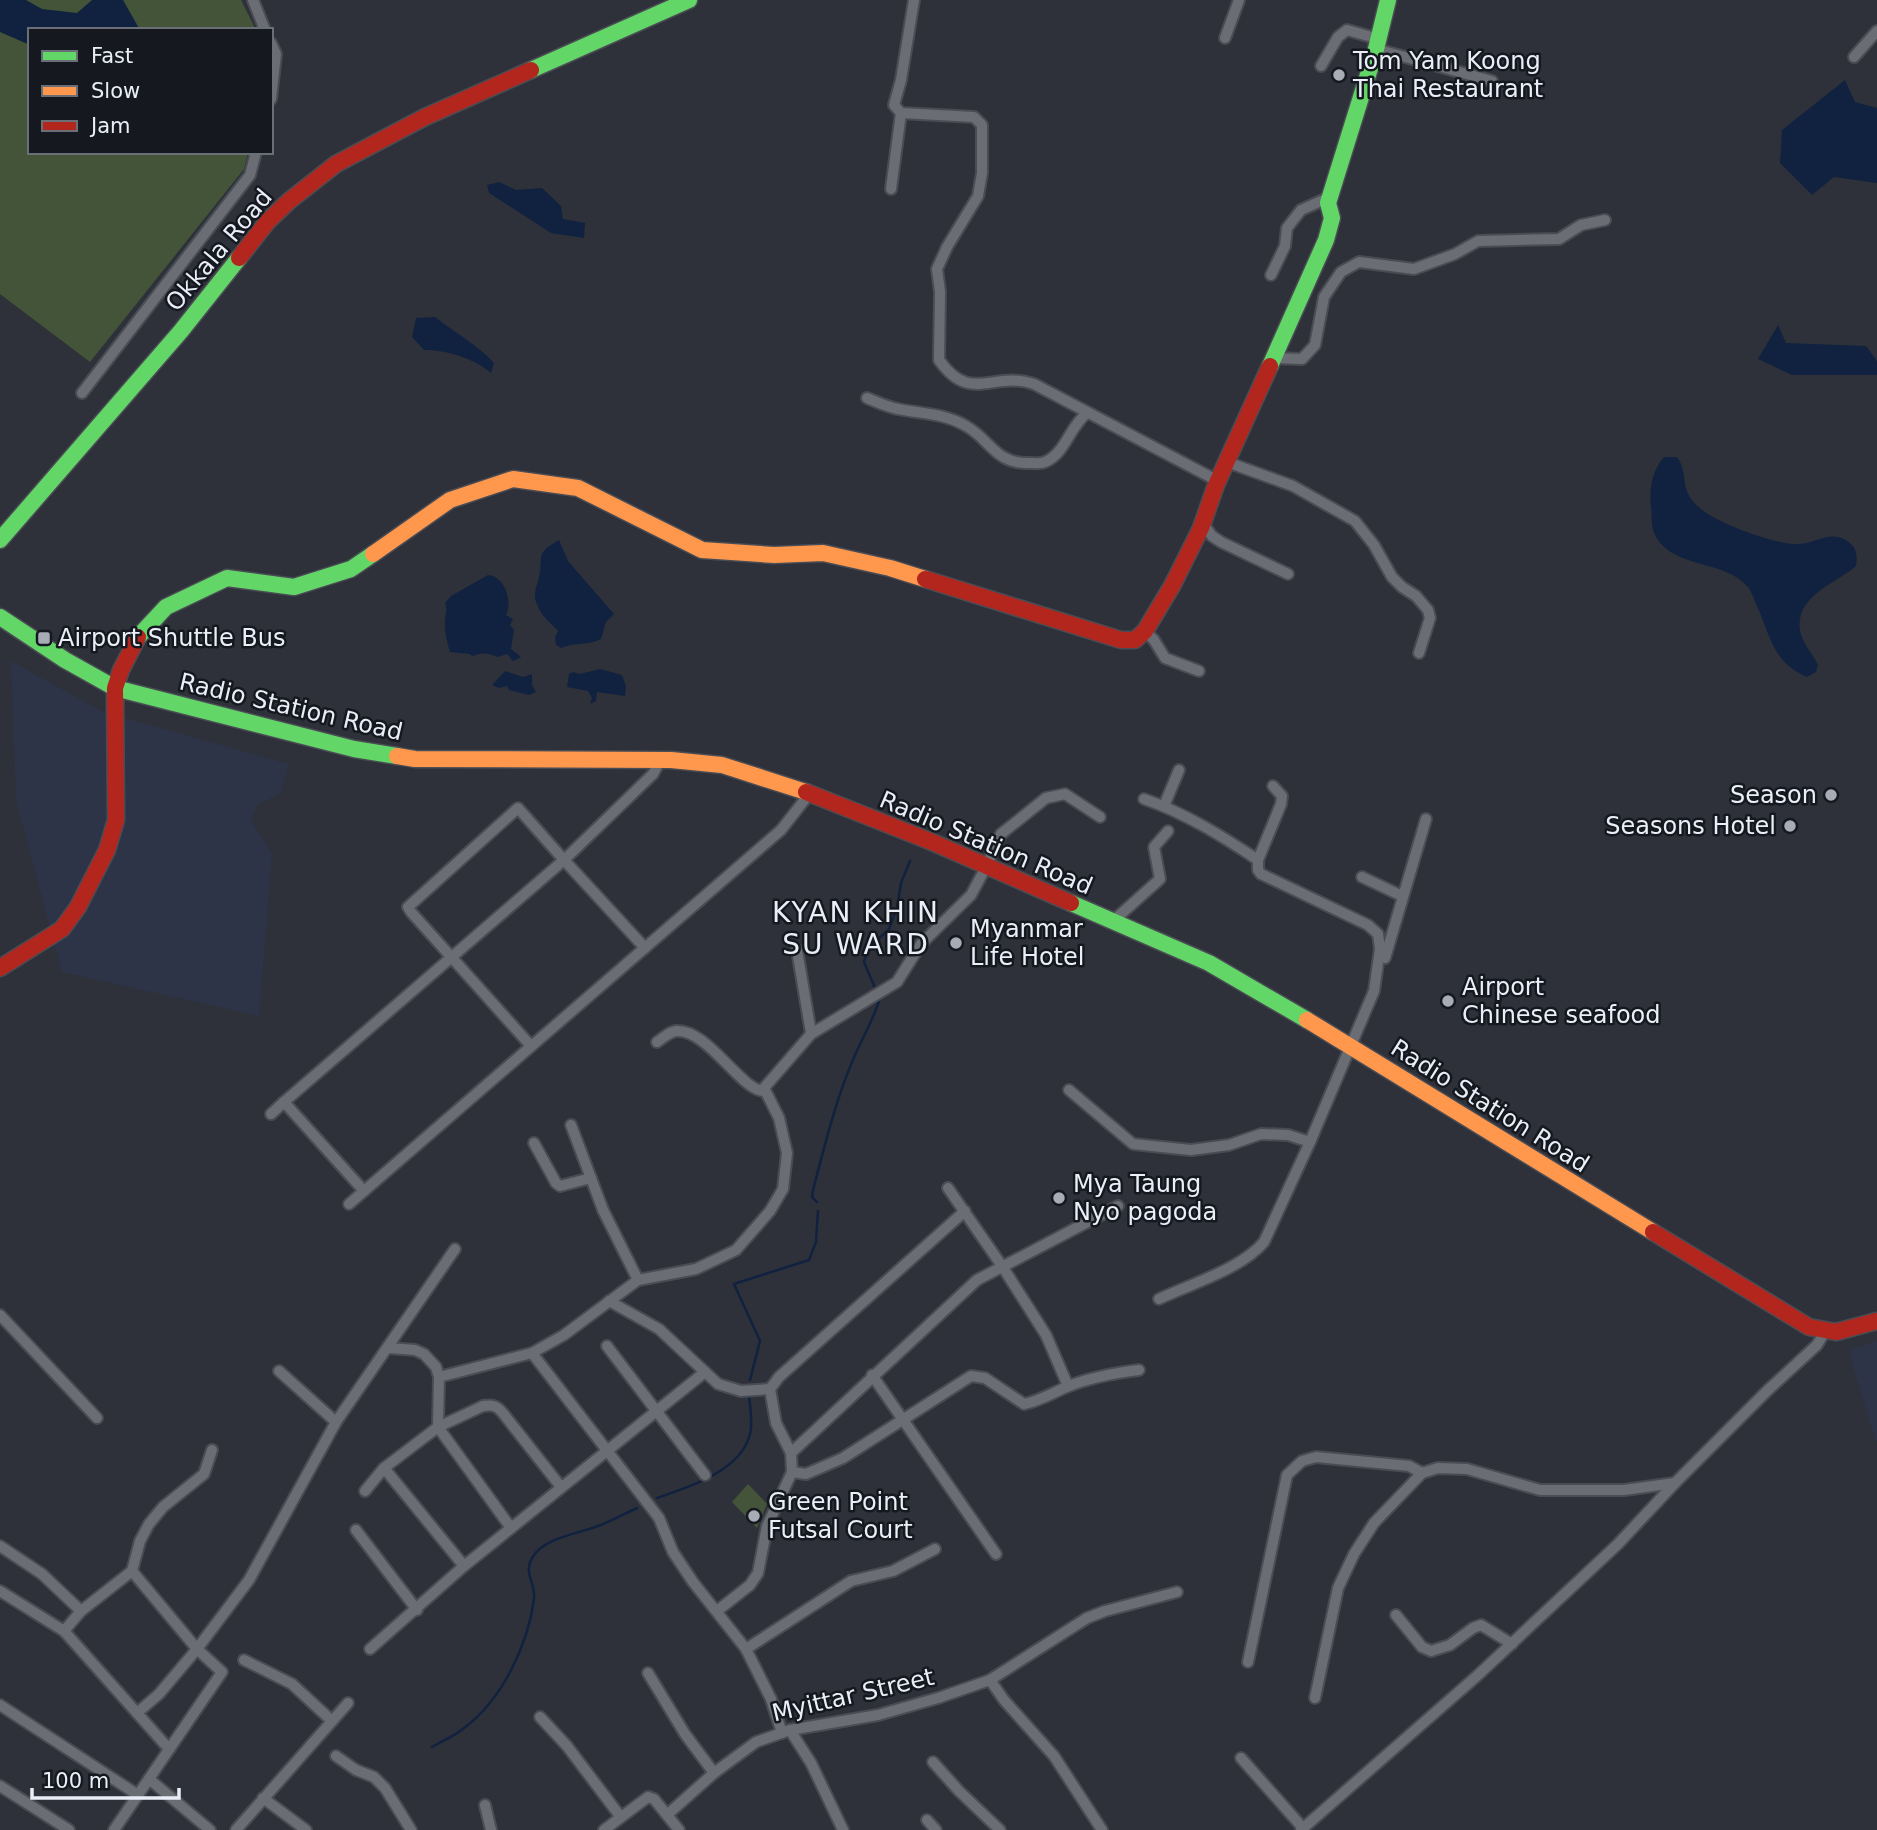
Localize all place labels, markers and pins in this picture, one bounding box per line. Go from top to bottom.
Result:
place label: Tom Yam Koong Thai Restaurant [1352,47,1543,103]
marker: Tom Yam Koong Thai Restaurant [1331,67,1347,83]
place label: Airport Shuttle Bus [58,624,286,652]
marker: Airport Shuttle Bus [36,630,52,646]
place label: Season [1730,781,1817,809]
marker: Season [1823,787,1839,803]
place label: Seasons Hotel [1605,812,1776,840]
marker: Seasons Hotel [1782,818,1798,834]
place label: Myanmar Life Hotel [970,915,1084,971]
marker: Myanmar Life Hotel [948,935,964,951]
place label: Airport Chinese seafood [1462,973,1661,1029]
marker: Airport Chinese seafood [1440,993,1456,1009]
place label: Mya Taung Nyo pagoda [1073,1170,1217,1226]
marker: Mya Taung Nyo pagoda [1051,1190,1067,1206]
place label: Green Point Futsal Court [768,1488,913,1544]
marker: Green Point Futsal Court [746,1508,762,1524]

